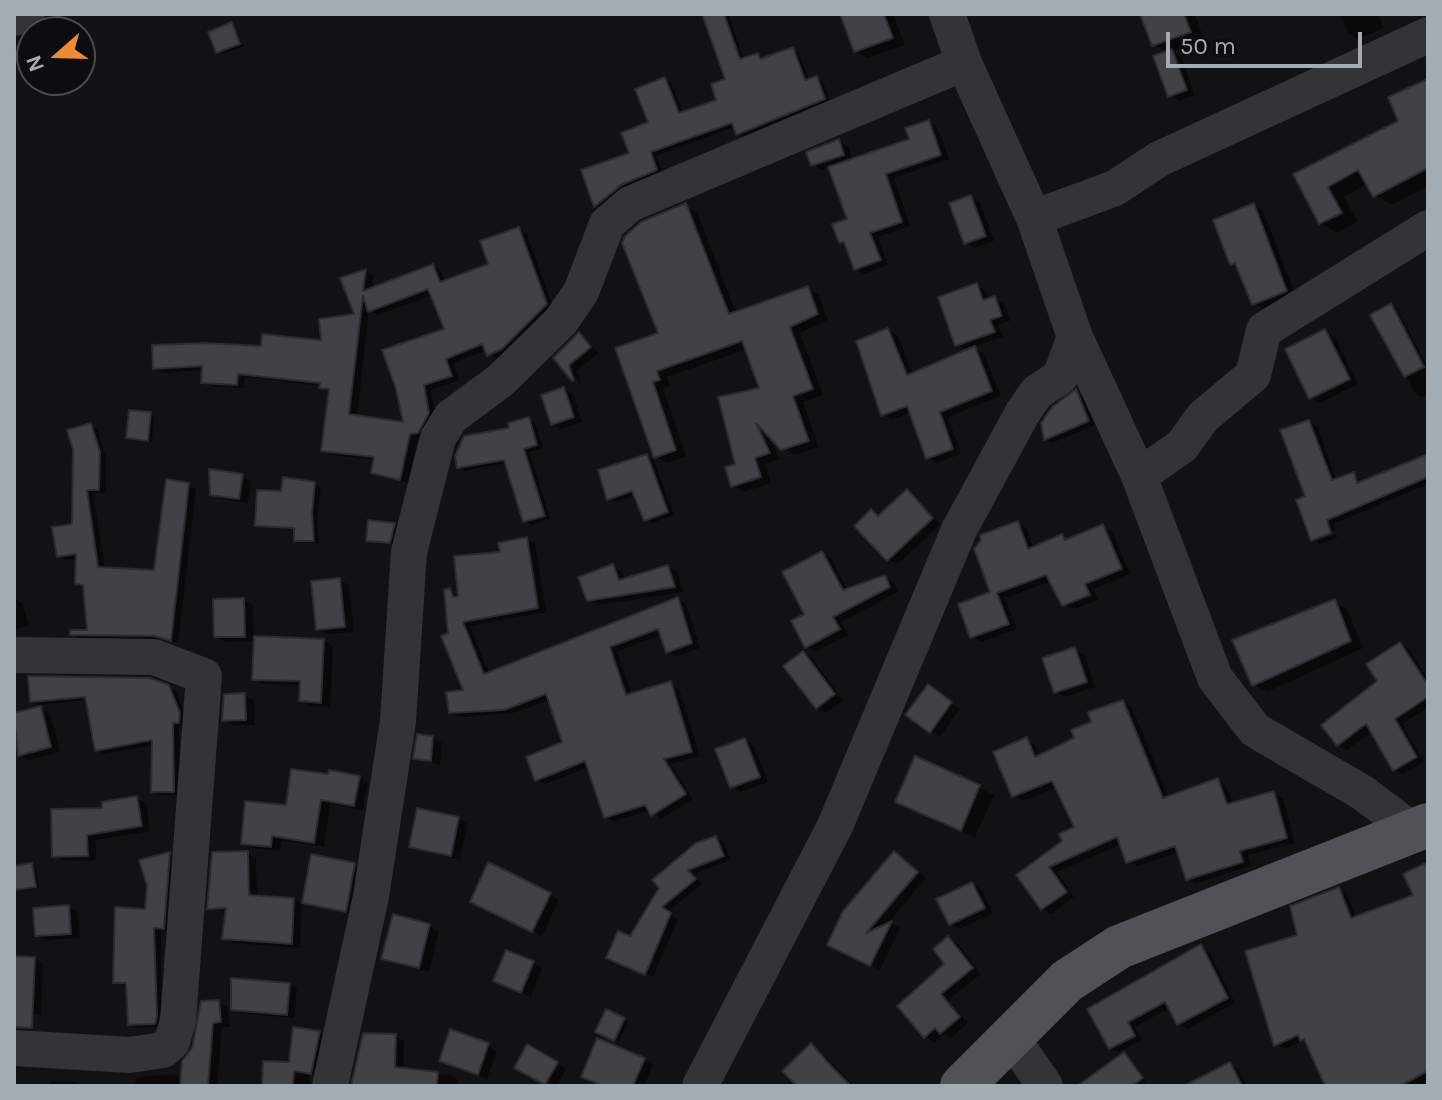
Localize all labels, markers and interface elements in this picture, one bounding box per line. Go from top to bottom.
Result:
north arrow [16,16,96,96]
scale bar [1170,16,1366,66]
text: 50 m [1180,32,1236,60]
text: N [20,52,50,75]

